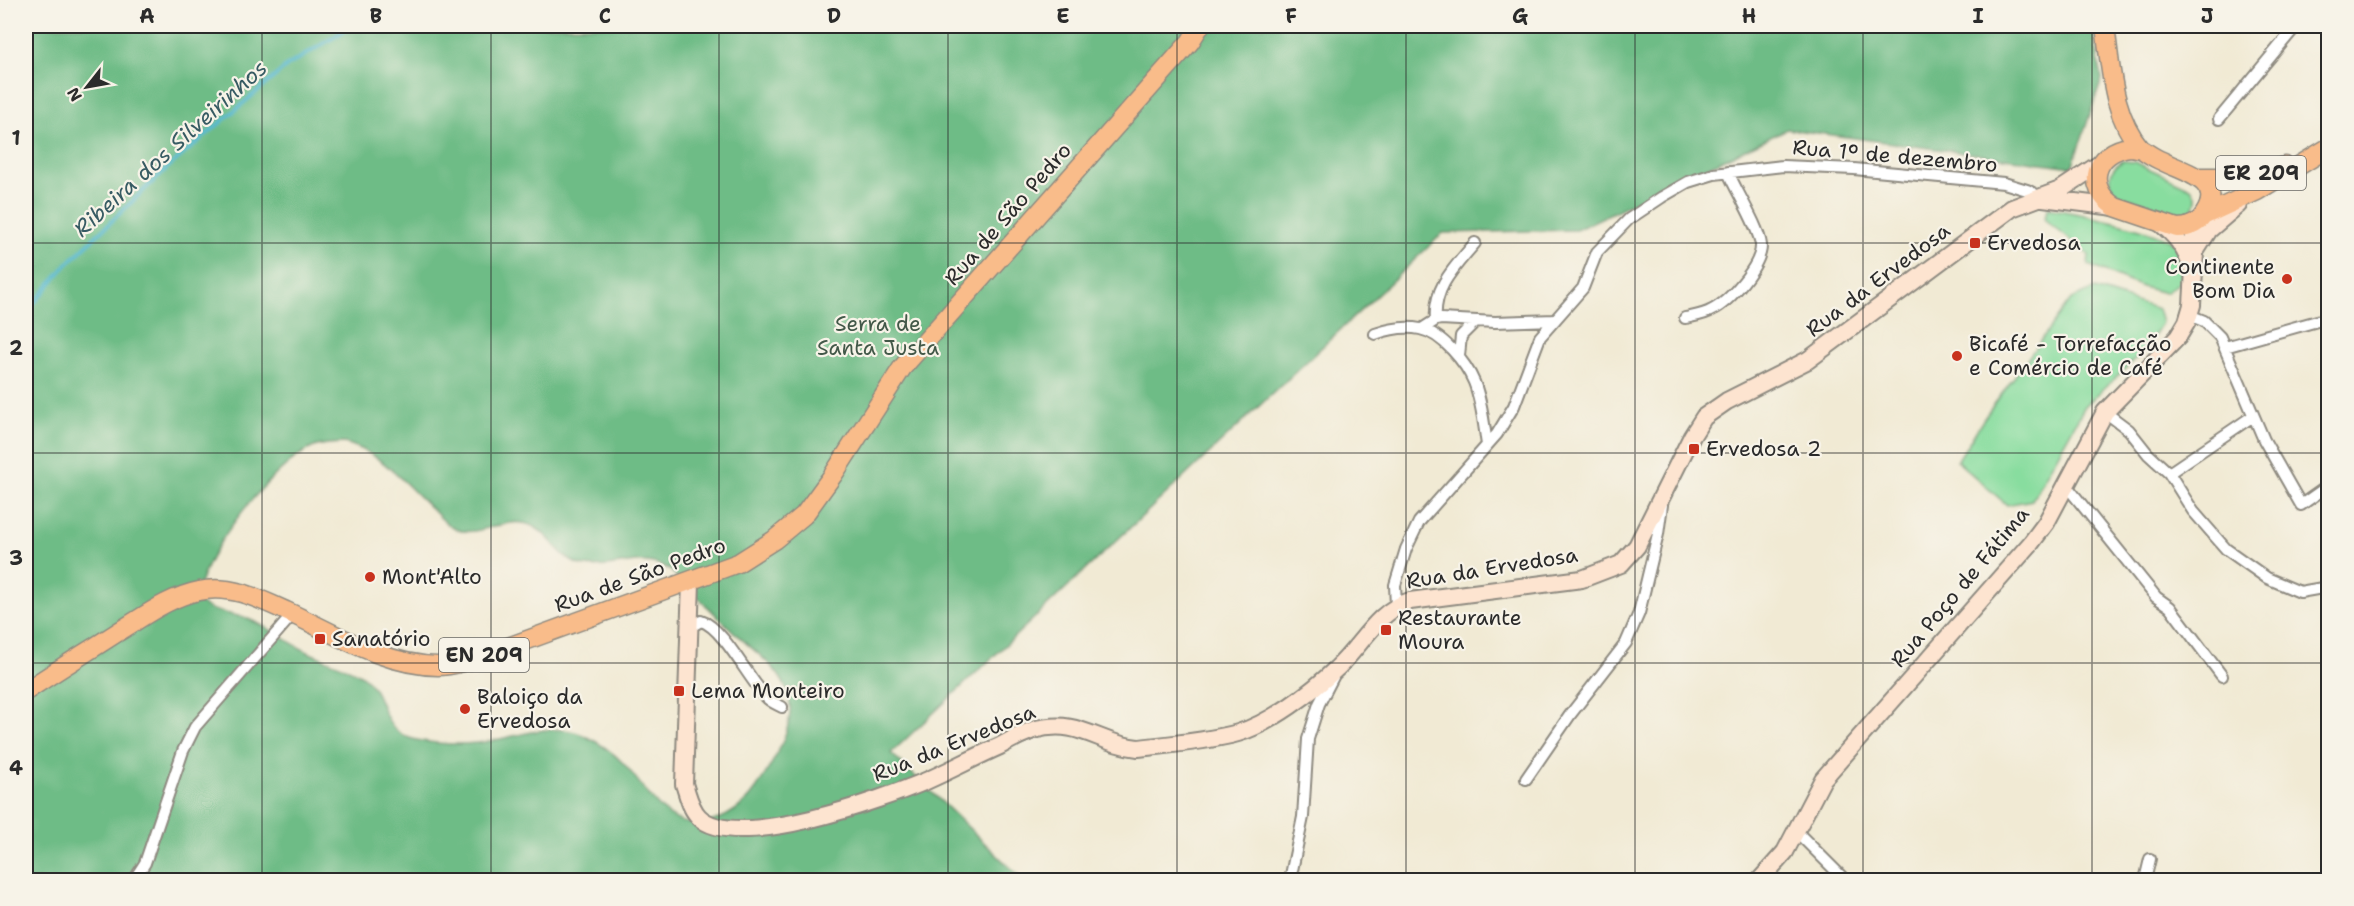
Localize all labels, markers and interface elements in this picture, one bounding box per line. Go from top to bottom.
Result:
text: A [139,3,155,29]
text: B [370,3,382,29]
text: C [599,3,611,29]
text: D [827,3,841,29]
text: E [1056,3,1070,29]
text: F [1285,3,1297,29]
text: G [1512,3,1528,29]
text: H [1742,3,1756,29]
text: I [1972,3,1984,29]
text: J [2201,3,2214,29]
water label: Ribeira dos Silveirinhos [67,54,273,243]
north arrow [57,57,117,117]
text: N [62,84,87,105]
text: 1 [11,125,21,151]
street label: Rua 1º de dezembro [1791,133,1999,179]
street label: Rua de São Pedro [938,137,1078,291]
road number: ER 209 [2216,156,2306,190]
street label: Rua da Ervedosa [1800,217,1956,343]
place label: Ervedosa [1987,229,2080,257]
marker: Ervedosa [1968,236,1982,250]
place label: Continente Bom Dia [2165,253,2275,305]
marker: Continente Bom Dia [2280,272,2294,286]
park label: Serra de Santa Justa [817,310,939,362]
place label: Bicafé - Torrefacção e Comércio de Café [1969,330,2172,382]
text: 2 [9,335,23,361]
marker: Bicafé - Torrefacção e Comércio de Café [1950,349,1964,363]
place label: Ervedosa 2 [1706,435,1821,463]
marker: Ervedosa 2 [1687,442,1701,456]
street label: Rua Poço de Fátima [1884,501,2036,673]
street label: Rua de São Pedro [550,531,730,619]
street label: Rua da Ervedosa [1404,541,1580,595]
text: 3 [9,545,23,571]
place label: Mont'Alto [382,563,482,591]
marker: Mont'Alto [363,570,377,584]
place label: Restaurante Moura [1398,604,1522,656]
marker: Restaurante Moura [1379,623,1393,637]
place label: Sanatório [332,625,431,653]
marker: Sanatório [313,632,327,646]
road number: EN 209 [439,638,529,672]
place label: Lema Monteiro [691,677,845,705]
place label: Baloiço da Ervedosa [477,683,583,735]
marker: Lema Monteiro [672,684,686,698]
street label: Rua da Ervedosa [868,698,1040,788]
marker: Baloiço da Ervedosa [458,702,472,716]
text: 4 [9,755,23,781]

